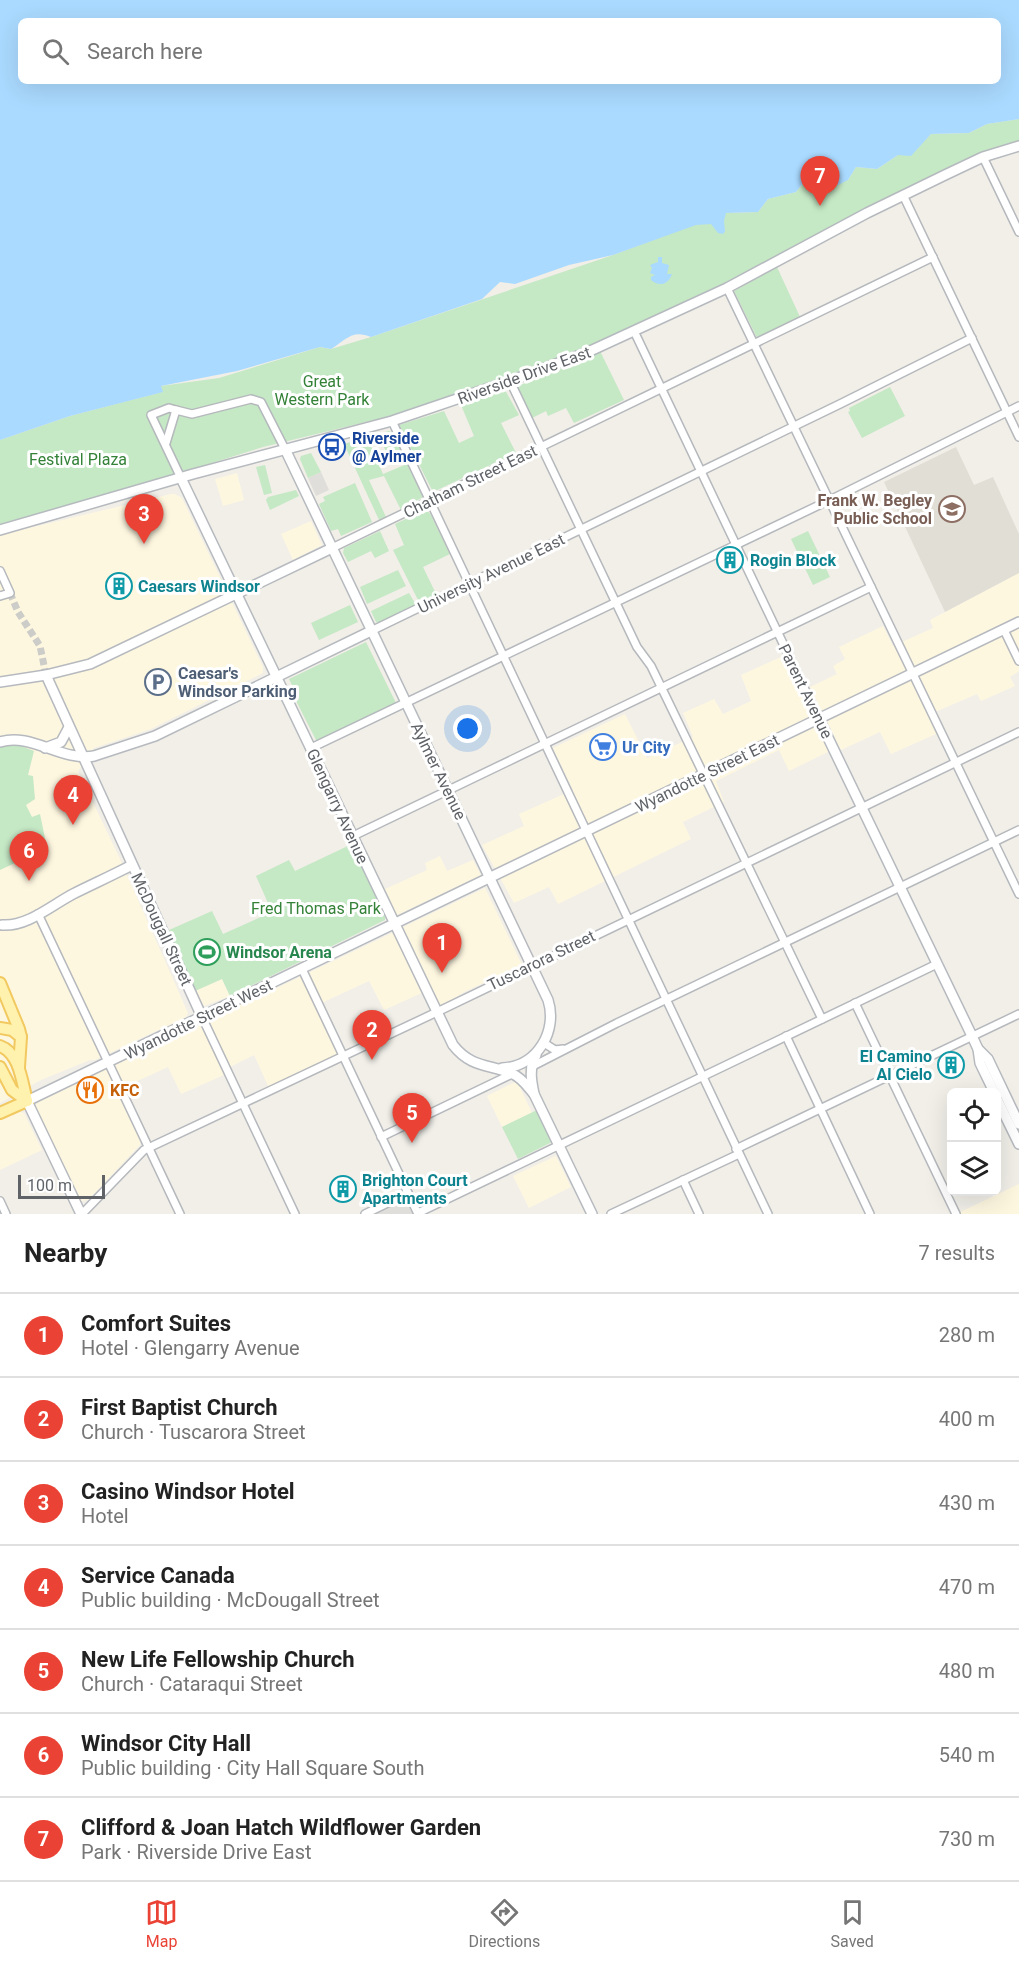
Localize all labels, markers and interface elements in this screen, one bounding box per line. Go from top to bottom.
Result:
search box [18,18,1001,84]
icon: search [39,35,72,68]
text: Search here [87,39,203,64]
pin: 7 [800,156,840,206]
street label: Riverside Drive East [455,343,593,408]
park label: Great Western Park [275,372,370,409]
place label: Riverside @ Aylmer [352,429,421,466]
bus stop icon: Riverside @ Aylmer [317,432,347,462]
street label: Chatham Street East [400,441,540,522]
park label: Festival Plaza [29,450,127,469]
place label: Frank W. Begley Public School [817,491,933,528]
pin: 3 [124,494,164,544]
school or university icon: Frank W. Begley Public School [937,494,967,524]
street label: University Avenue East [415,530,568,617]
building icon: Rogin Block [715,545,745,575]
place label: Rogin Block [750,551,836,570]
building icon: Caesars Windsor [104,571,134,601]
place label: Caesars Windsor [138,577,260,596]
street label: Parent Avenue [774,641,837,742]
place label: Caesar's Windsor Parking [178,664,297,701]
parking icon: Caesar's Windsor Parking [143,667,173,697]
your location [453,714,482,743]
street label: Aylmer Avenue [407,720,470,823]
street label: Wyandotte Street East [632,730,782,817]
supermarket icon: Ur City [588,732,618,762]
place label: Ur City [622,738,672,757]
street label: Glengarry Avenue [303,746,372,867]
pin: 4 [54,776,92,825]
pin: 6 [9,832,48,881]
street label: McDougall Street [127,870,196,989]
park label: Fred Thomas Park [251,899,382,918]
pin: 1 [422,924,462,973]
street label: Tuscarora Street [484,926,598,995]
sports icon: Windsor Arena [192,937,222,967]
place label: Windsor Arena [226,943,332,962]
street label: Wyandotte Street West [121,975,275,1064]
pin: 2 [352,1010,392,1060]
place label: El Camino Al Cielo [860,1047,932,1084]
building icon: El Camino Al Cielo [936,1050,966,1080]
restaurant icon: KFC [75,1075,105,1105]
place label: KFC [110,1081,139,1100]
map controls [947,1088,1001,1196]
button: locate [947,1088,1001,1142]
pin: 5 [392,1094,432,1143]
button: layers [947,1142,1001,1196]
place label: Brighton Court Apartments [362,1171,468,1208]
scale bar [18,1172,105,1200]
building icon: Brighton Court Apartments [328,1174,358,1204]
text: 100 m [27,1176,72,1195]
text: Nearby [24,1238,107,1268]
text: 7 results [919,1241,995,1265]
text: Comfort Suites [81,1311,231,1336]
text: 1 [38,1323,49,1347]
text: 280 m [939,1323,995,1347]
text: Hotel · Glengarry Avenue [81,1336,300,1360]
text: First Baptist Church [81,1395,278,1420]
text: 2 [38,1407,49,1431]
text: 400 m [939,1407,995,1431]
text: Church · Tuscarora Street [81,1420,306,1444]
text: Casino Windsor Hotel [81,1479,295,1504]
text: 3 [38,1491,49,1515]
text: 430 m [939,1491,995,1515]
text: Hotel [81,1504,129,1528]
text: Service Canada [81,1563,235,1588]
text: 4 [38,1575,49,1599]
text: 470 m [939,1575,995,1599]
text: Public building · McDougall Street [81,1588,380,1612]
text: New Life Fellowship Church [81,1647,355,1672]
text: 5 [38,1659,49,1683]
text: 480 m [939,1659,995,1683]
text: Church · Cataraqui Street [81,1672,303,1696]
text: Windsor City Hall [81,1731,251,1756]
text: 6 [38,1743,49,1767]
text: 540 m [939,1743,995,1767]
text: Public building · City Hall Square South [81,1756,424,1780]
text: Clifford & Joan Hatch Wildflower Garden [81,1815,481,1840]
text: 7 [38,1827,49,1851]
text: 730 m [939,1827,995,1851]
text: Park · Riverside Drive East [81,1840,312,1864]
tab: Map [145,1896,178,1951]
tab: Directions [468,1896,540,1951]
tab: Saved [831,1896,874,1951]

